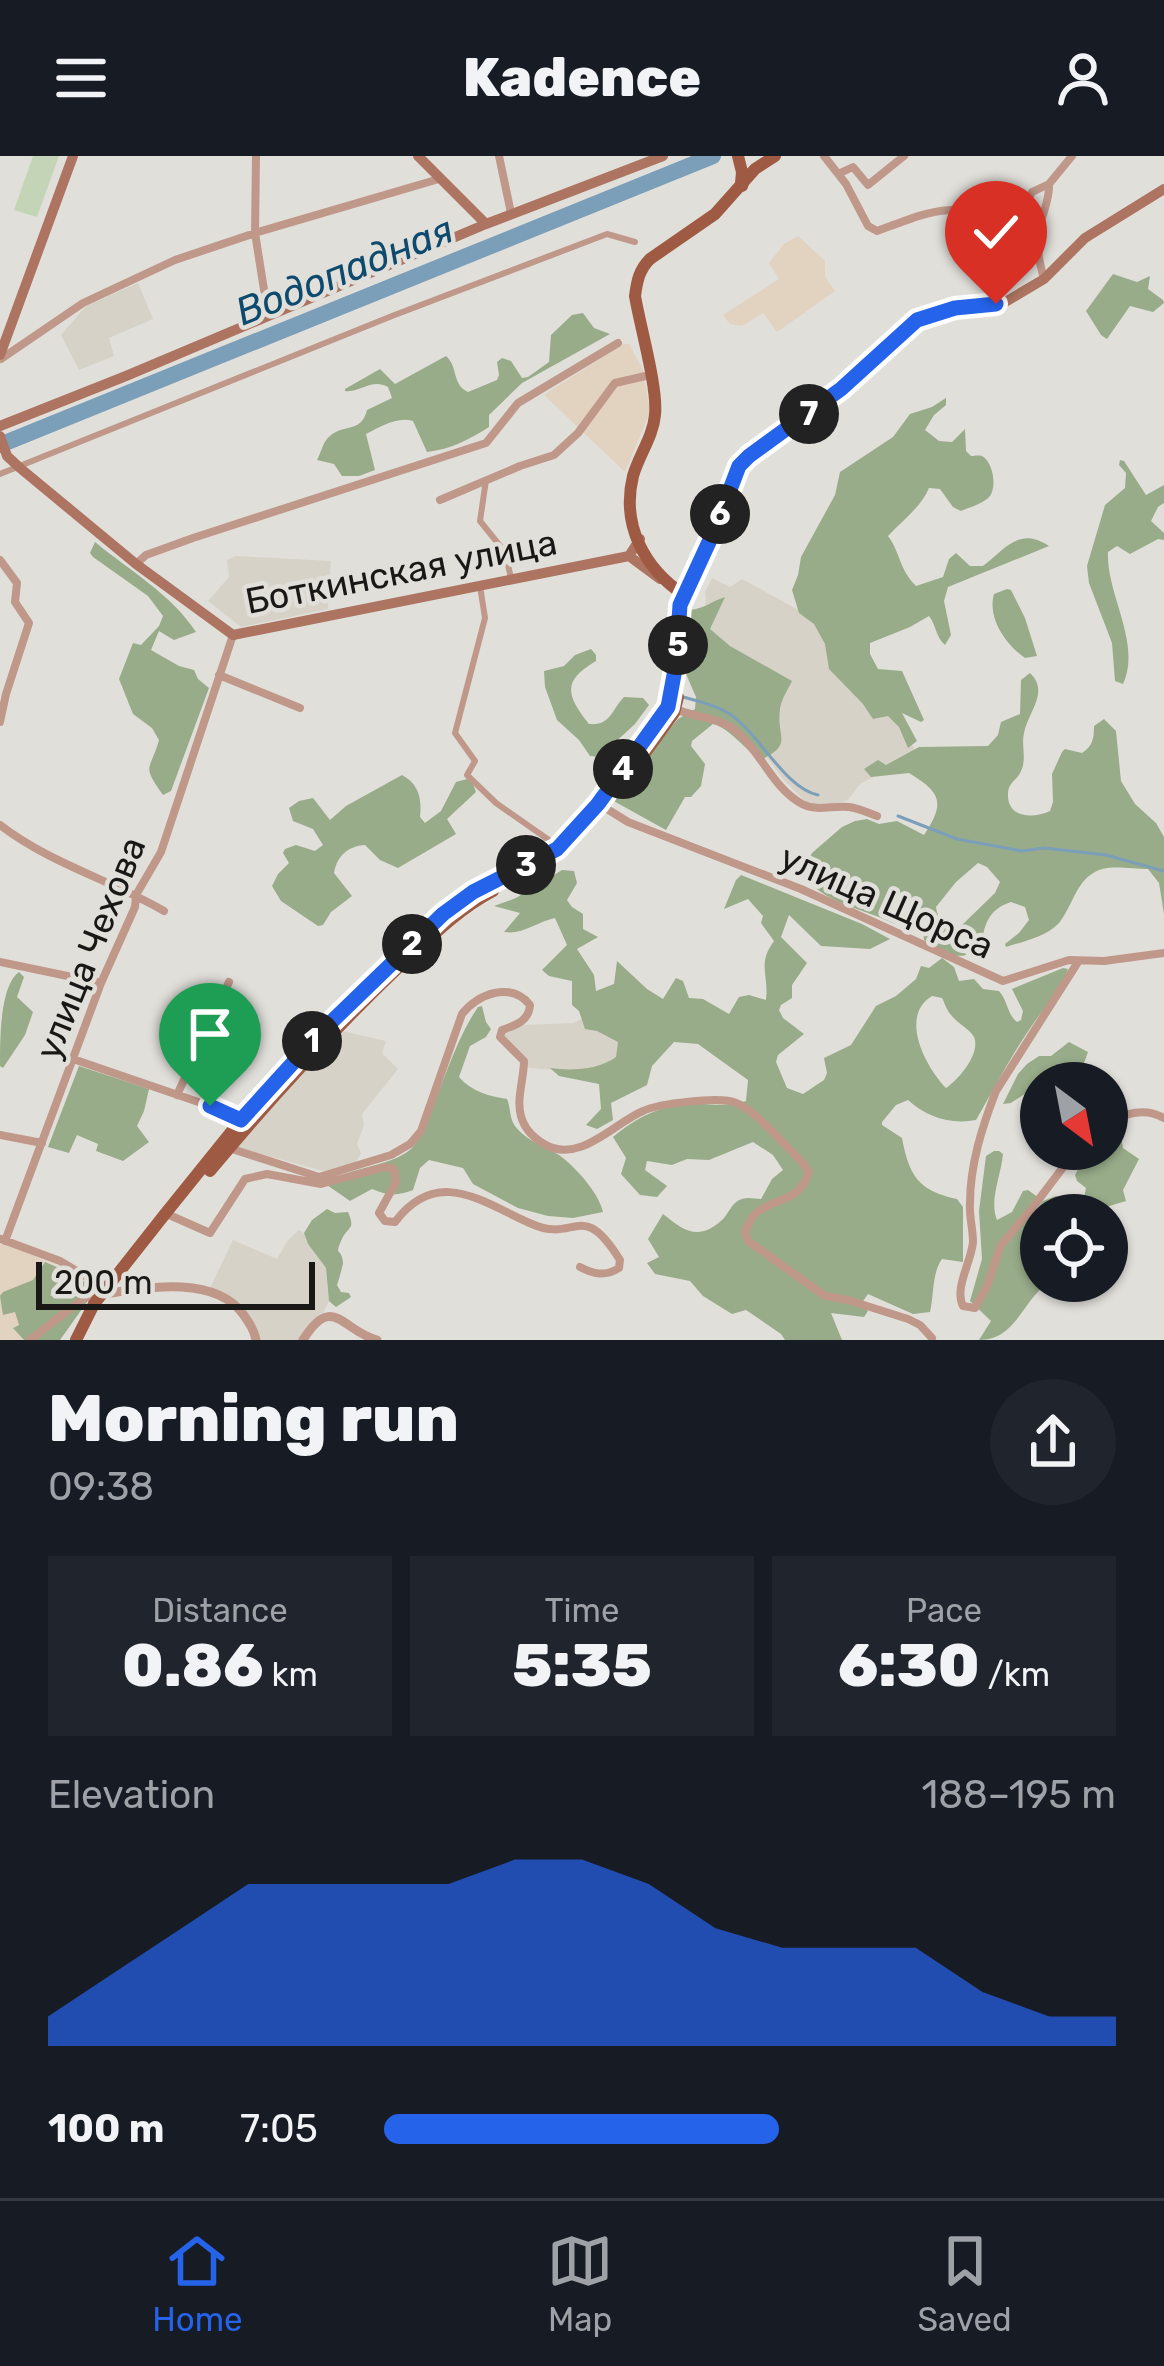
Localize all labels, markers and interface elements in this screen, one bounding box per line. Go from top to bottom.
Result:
icon: menu [48,45,114,111]
icon: person [1050,45,1116,111]
text: Kadence [463,46,701,110]
pin [945,181,1047,304]
icon: check [963,199,1029,265]
water label: Водопадная [229,206,460,335]
pin: 7 [779,384,839,444]
text: 7 [800,394,818,433]
pin: 6 [690,484,750,544]
text: 6 [709,494,731,533]
street label: Боткинская улица [242,520,560,623]
pin: 5 [648,615,708,675]
text: 5 [667,625,689,664]
pin: 4 [593,739,653,799]
text: 4 [612,749,634,788]
street label: улица Чехова [26,831,155,1066]
pin: 3 [496,835,556,895]
street label: улица Щорса [773,835,1000,968]
text: 3 [515,845,537,884]
pin: 2 [382,914,442,974]
text: 2 [401,924,423,963]
pin [159,983,261,1106]
icon: arrive [177,1001,243,1067]
pin: 1 [282,1011,342,1071]
text: 1 [304,1021,320,1060]
north arrow [1020,1062,1128,1170]
map controls [1020,1062,1128,1302]
button: locate [1020,1194,1128,1302]
scale bar [36,1256,315,1309]
text: 200 m [54,1263,153,1302]
text: Morning run [48,1379,459,1458]
button: share [990,1379,1116,1505]
text: 09:38 [48,1464,154,1510]
text: Distance [152,1591,288,1630]
text: Time [545,1591,619,1630]
text: Pace [906,1591,982,1630]
text: 0.86 [122,1630,263,1701]
text: 5:35 [512,1630,652,1701]
text: 6:30 [838,1630,980,1701]
text: km [263,1655,318,1694]
text: /km [980,1655,1050,1694]
text: Elevation [48,1772,215,1818]
text: 188–195 m [922,1772,1116,1818]
text: 100 m [48,2106,164,2152]
text: 7:05 [240,2106,318,2152]
tab: Home [152,2228,243,2339]
tab: Map [547,2228,613,2339]
tab: Saved [918,2228,1012,2339]

